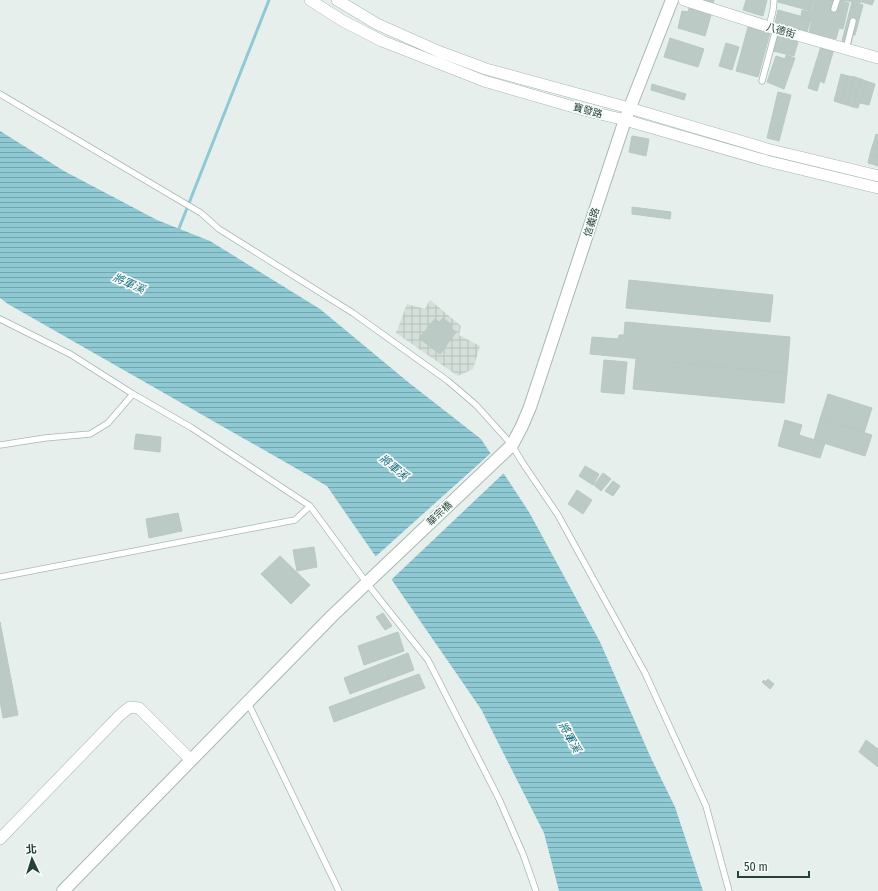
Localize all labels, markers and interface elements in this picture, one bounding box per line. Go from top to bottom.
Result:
street label: 八德街 [765,21,797,41]
street label: 寶發路 [572,101,604,121]
street label: 信義路 [582,206,602,238]
water label: 將軍溪 [111,271,148,297]
water label: 將軍溪 [377,452,412,484]
street label: 華宗橋 [425,499,455,528]
water label: 將軍溪 [556,720,584,757]
north arrow [12,839,52,879]
text: 北 [25,843,37,856]
scale bar [738,853,809,879]
text: 50 m [744,860,768,874]

